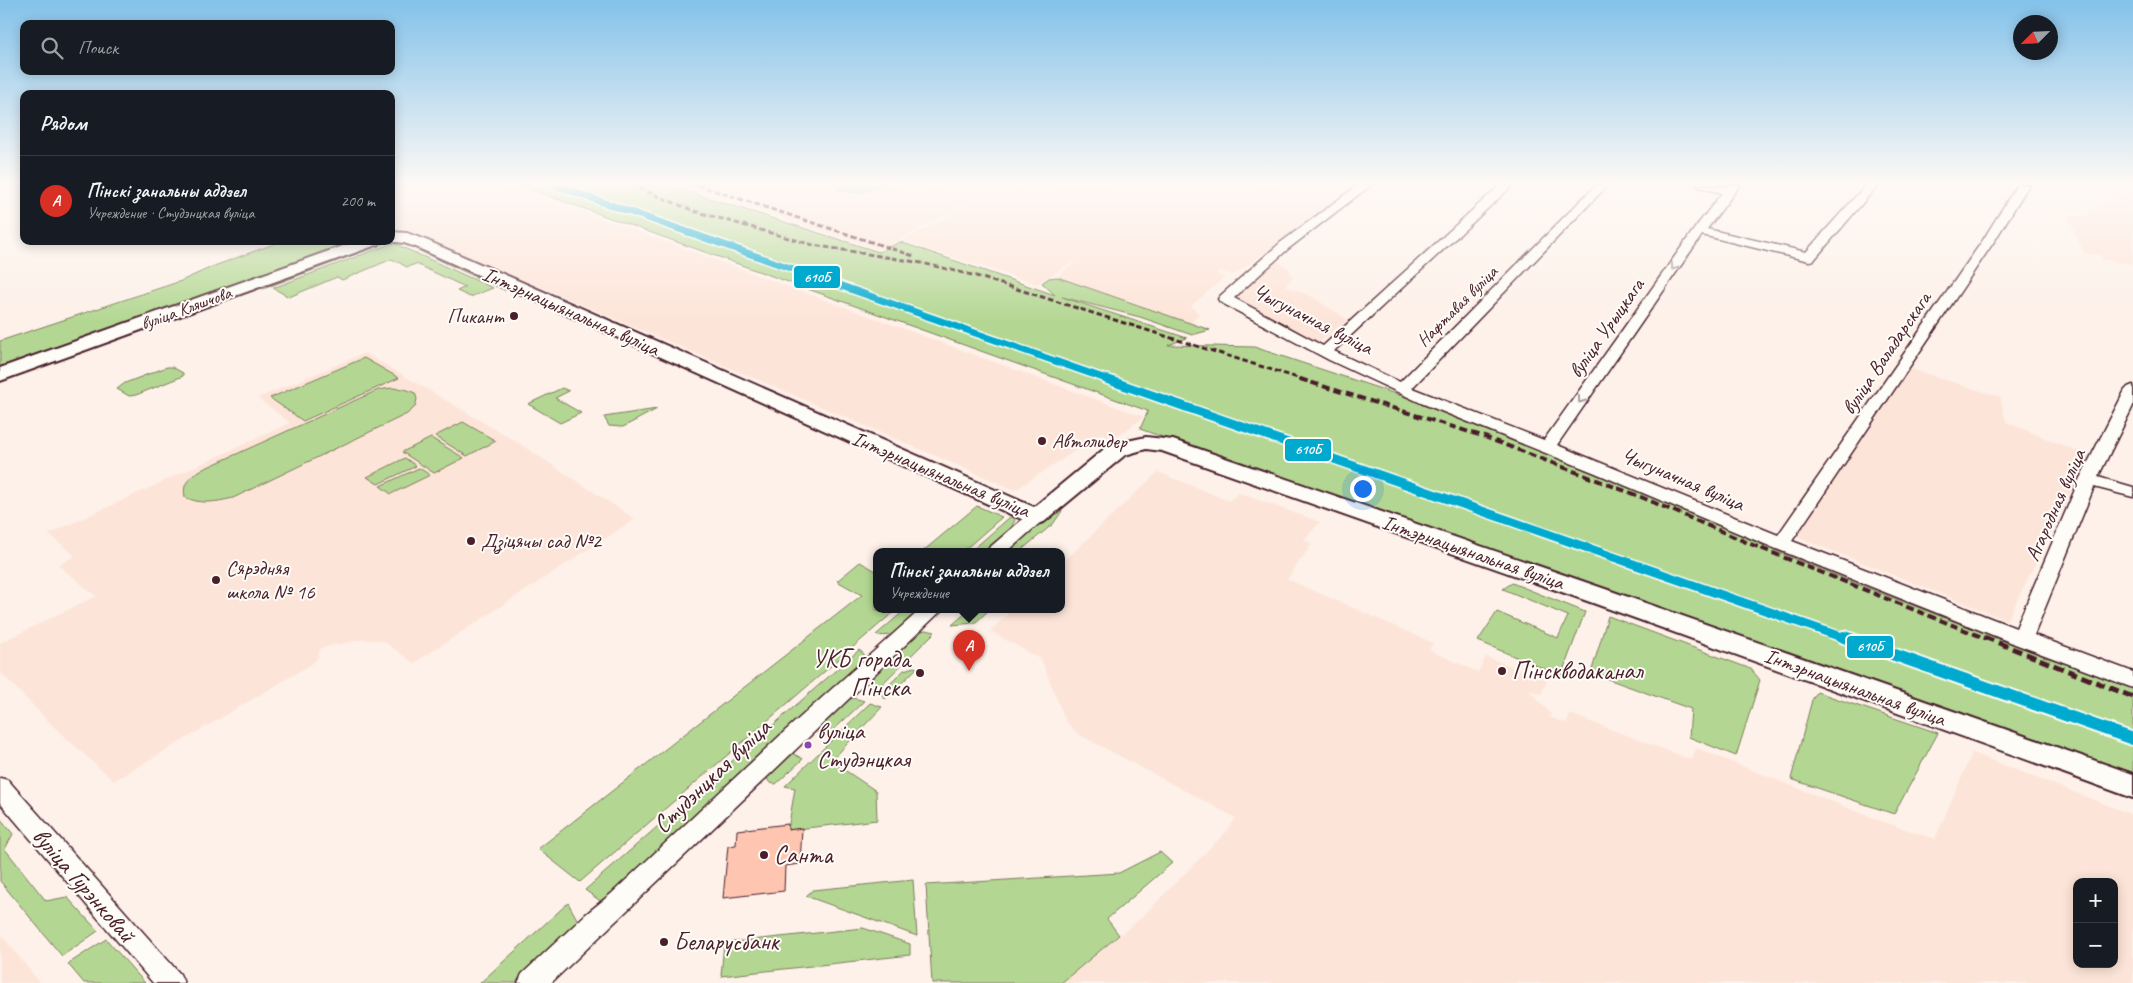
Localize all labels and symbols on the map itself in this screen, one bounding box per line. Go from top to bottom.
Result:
north arrow [2013,15,2058,60]
street label: Інтэрнацыянальная вуліца [479,260,665,362]
street label: Нафтавая вуліца [1412,260,1503,351]
one-way arrow [1671,261,1680,270]
line badge: 610Б [793,265,841,289]
text: 610Б [804,269,833,286]
street label: вуліца Урыцкага [1562,272,1651,383]
street label: Чыгуначная вуліца [1249,278,1379,361]
street label: вуліца Кляшчова [138,281,235,335]
street label: вуліца Валадарскага [1835,285,1938,419]
place label: Пикант [447,303,505,329]
marker: Пикант [508,310,520,322]
one-way arrow [1578,394,1587,404]
street label: Інтэрнацыянальная вуліца [848,425,1035,524]
place label: Автолидер [1052,428,1128,454]
marker: Автолидер [1036,435,1048,447]
line badge: 610Б [1284,438,1332,462]
text: 610Б [1295,441,1324,458]
street label: Чыгуначная вуліца [1618,441,1750,517]
street label: Агародная вуліца [2019,443,2092,565]
your location [1350,476,1376,502]
street label: Інтэрнацыянальная вуліца [1379,509,1569,596]
place label: Дзіцячы сад №2 [481,528,603,555]
marker: Дзіцячы сад №2 [465,535,477,547]
place label: Сярэдняя школа № 16 [226,555,315,605]
marker: Сярэдняя школа № 16 [210,574,222,586]
pin: A [953,630,985,671]
line badge: 610Б [1846,635,1894,659]
text: 610Б [1857,638,1886,655]
street label: Інтэрнацыянальная вуліца [1761,642,1951,732]
place label: УКБ горада Пінска [812,643,913,704]
place label: Пінскводаканал [1512,655,1644,687]
marker: Пінскводаканал [1496,665,1508,677]
marker: УКБ горада Пінска [914,667,926,679]
street label: Студэнцкая вуліца [646,710,779,840]
place label: вуліца Студэнцкая [817,716,911,774]
marker: вуліца Студэнцкая [803,740,813,750]
street label: вуліца Гурэнковай [25,821,144,950]
place label: Санта [774,839,835,871]
marker: Санта [758,849,770,861]
place label: Беларусбанк [674,926,780,958]
marker: Беларусбанк [658,936,670,948]

